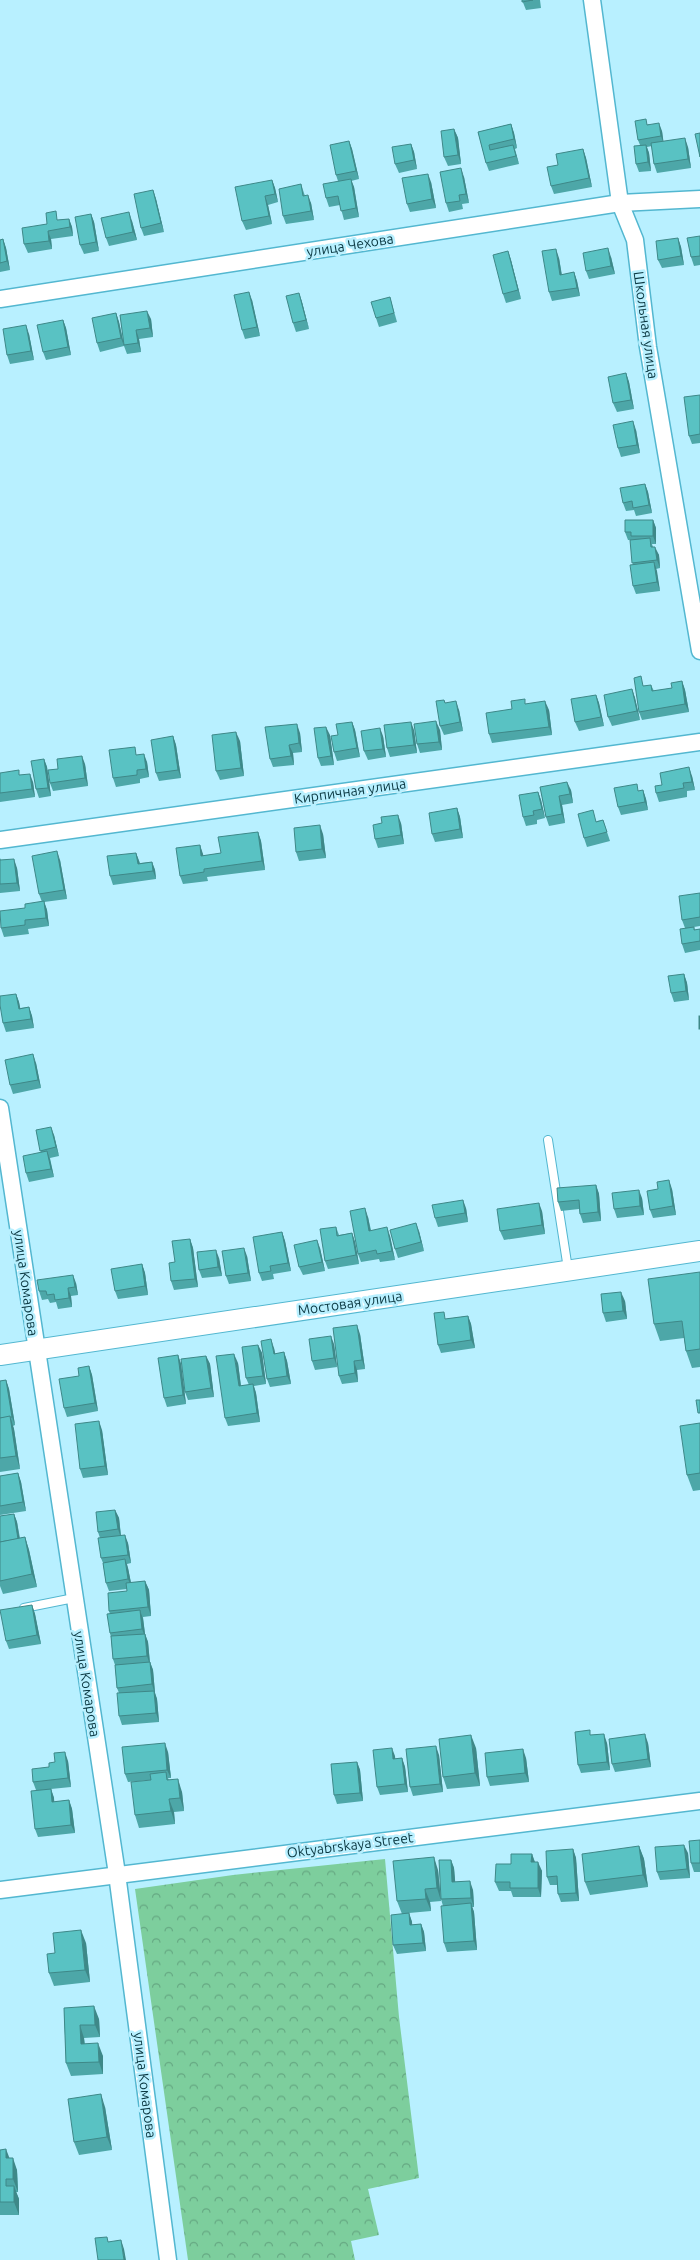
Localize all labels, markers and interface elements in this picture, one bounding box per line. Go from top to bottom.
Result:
street label: улица Чехова [305,230,395,260]
street label: Школьная улица [631,270,661,380]
street label: Кирпичная улица [293,775,407,807]
street label: улица Комарова [11,1229,41,1337]
street label: Мостовая улица [297,1288,403,1318]
street label: улица Комарова [71,1630,103,1738]
street label: Oktyabrskaya Street [286,1829,415,1861]
street label: улица Комарова [131,2031,159,2139]

